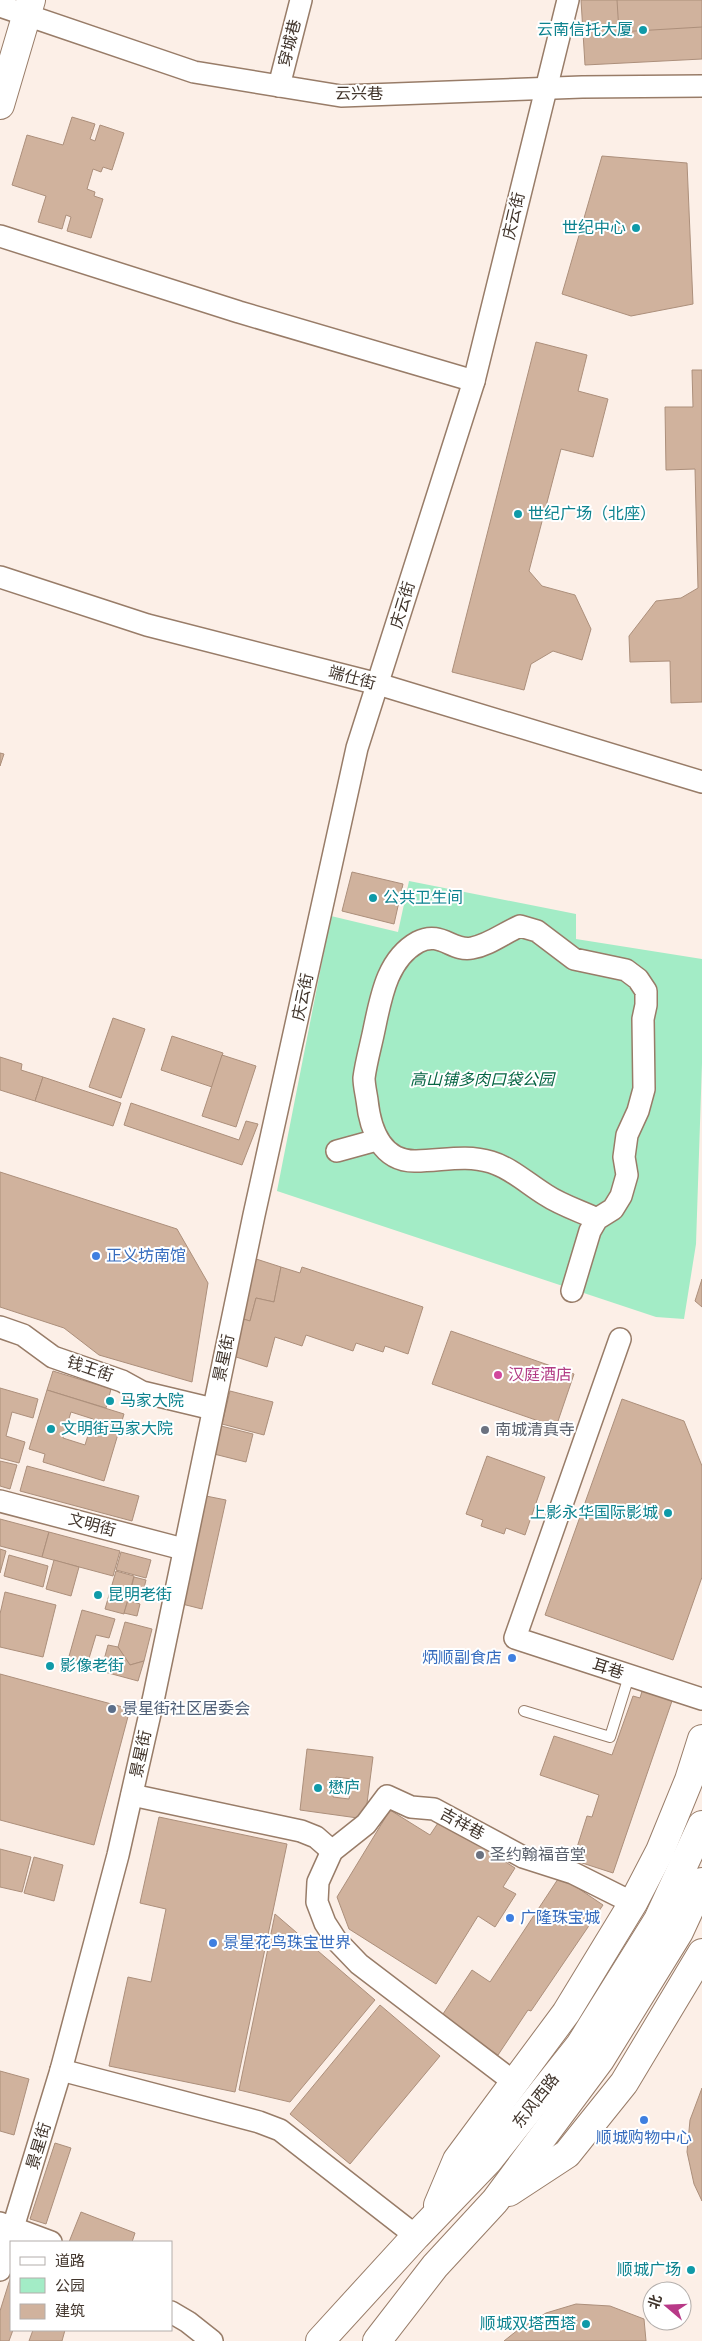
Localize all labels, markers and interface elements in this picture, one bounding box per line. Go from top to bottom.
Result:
street label: 穿城巷 [273,17,307,69]
place label: 云南信托大厦 [537,18,633,42]
marker: 云南信托大厦 [637,24,649,36]
street label: 云兴巷 [335,82,383,106]
street label: 庆云街 [497,190,531,242]
place label: 世纪中心 [562,216,626,240]
marker: 世纪中心 [630,222,642,234]
place label: 世纪广场（北座） [528,502,656,526]
marker: 世纪广场（北座） [512,508,524,520]
street label: 庆云街 [385,579,421,631]
street label: 端仕街 [326,660,378,696]
place label: 公共卫生间 [383,886,463,910]
marker: 公共卫生间 [367,892,379,904]
street label: 庆云街 [286,971,320,1023]
park label: 高山铺多肉口袋公园 [410,1068,556,1092]
place label: 正义坊南馆 [106,1244,186,1268]
marker: 正义坊南馆 [90,1250,102,1262]
street label: 景星街 [207,1332,241,1384]
street label: 钱王街 [63,1350,117,1388]
place label: 汉庭酒店 [508,1363,572,1387]
marker: 汉庭酒店 [492,1369,504,1381]
place label: 马家大院 [120,1389,184,1413]
marker: 马家大院 [104,1395,116,1407]
place label: 文明街马家大院 [61,1417,173,1441]
place label: 南城清真寺 [495,1418,575,1442]
marker: 文明街马家大院 [45,1423,57,1435]
marker: 南城清真寺 [479,1424,491,1436]
place label: 上影永华国际影城 [530,1501,658,1525]
street label: 文明街 [66,1507,118,1543]
marker: 上影永华国际影城 [662,1507,674,1519]
place label: 昆明老街 [108,1583,172,1607]
marker: 昆明老街 [92,1589,104,1601]
place label: 炳顺副食店 [422,1646,502,1670]
marker: 炳顺副食店 [506,1652,518,1664]
street label: 耳巷 [589,1653,627,1685]
place label: 影像老街 [60,1654,124,1678]
marker: 影像老街 [44,1660,56,1672]
place label: 景星街社区居委会 [122,1697,250,1721]
marker: 景星街社区居委会 [106,1703,118,1715]
street label: 景星街 [124,1728,158,1780]
place label: 懋庐 [328,1776,360,1800]
marker: 懋庐 [312,1782,324,1794]
street label: 吉祥巷 [435,1802,489,1846]
place label: 圣约翰福音堂 [490,1843,586,1867]
marker: 圣约翰福音堂 [474,1849,486,1861]
place label: 广隆珠宝城 [520,1906,600,1930]
marker: 广隆珠宝城 [504,1912,516,1924]
place label: 景星花鸟珠宝世界 [223,1931,351,1955]
marker: 景星花鸟珠宝世界 [207,1937,219,1949]
street label: 东风西路 [507,2068,565,2134]
marker: 顺城购物中心 [638,2114,650,2126]
street label: 景星街 [21,2120,57,2172]
place label: 顺城购物中心 [596,2126,692,2150]
legend [10,2241,172,2331]
text: 道路 [55,2250,85,2273]
place label: 顺城广场 [617,2258,681,2282]
marker: 顺城广场 [685,2264,697,2276]
text: 公园 [55,2275,85,2298]
north arrow [642,2281,692,2331]
text: 北 [643,2292,667,2312]
text: 建筑 [55,2300,85,2323]
place label: 顺城双塔西塔 [480,2312,576,2336]
marker: 顺城双塔西塔 [580,2318,592,2330]

